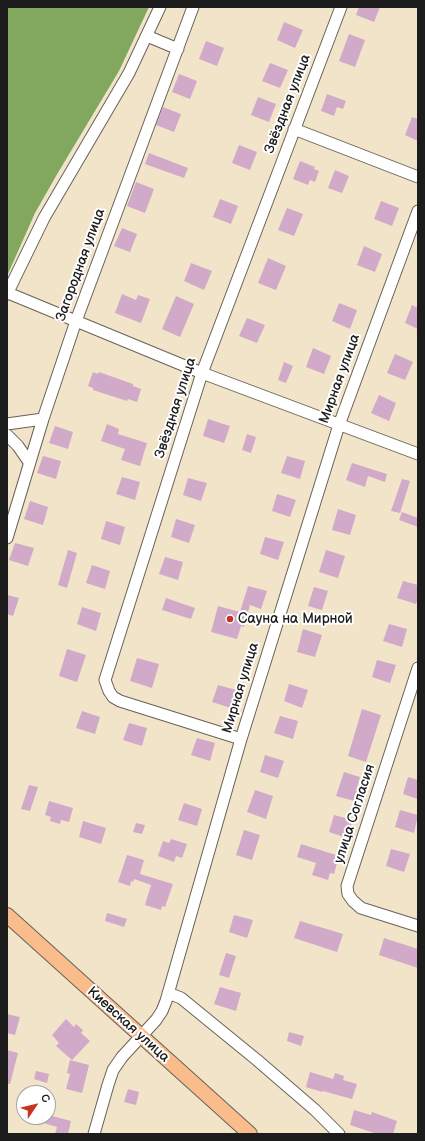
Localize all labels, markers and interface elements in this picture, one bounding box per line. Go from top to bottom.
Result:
street label: Звёздная улица [261,52,315,156]
street label: Загородная улица [53,206,109,324]
street label: Мирная улица [316,332,364,426]
street label: Звёздная улица [152,355,200,461]
place label: Сауна на Мирной [238,611,353,627]
marker: Сауна на Мирной [225,614,235,624]
street label: Мирная улица [219,641,263,735]
street label: улица Согласия [331,762,379,866]
street label: Киевская улица [84,984,172,1066]
north arrow [16,1085,56,1125]
text: С [38,1092,53,1105]

